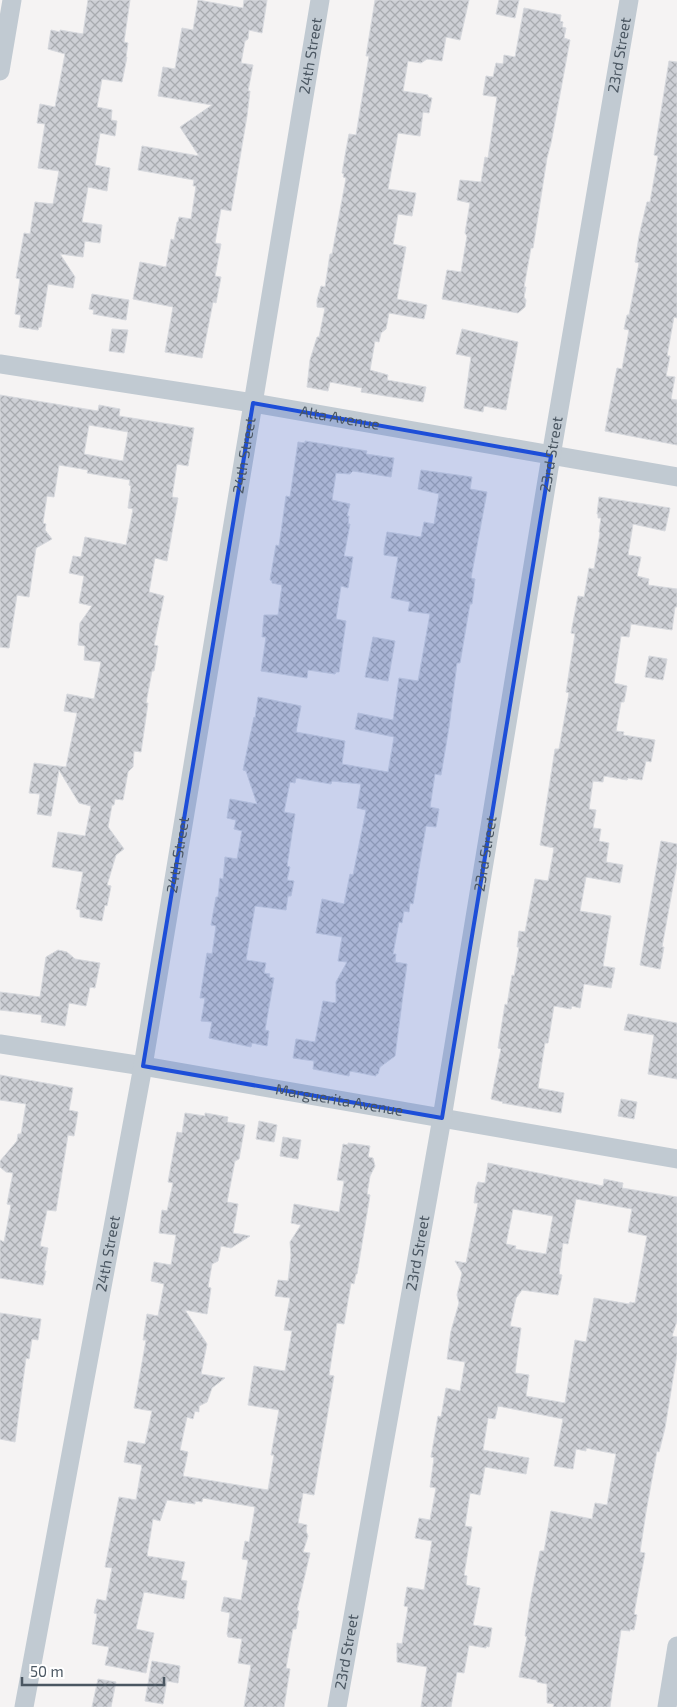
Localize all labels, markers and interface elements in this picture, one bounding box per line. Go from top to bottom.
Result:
street label: 23rd Street [603,15,634,94]
street label: 24th Street [295,16,325,95]
street label: Alta Avenue [298,401,381,433]
street label: 24th Street [228,415,259,495]
street label: 23rd Street [535,415,566,493]
street label: 23rd Street [469,814,500,893]
street label: 24th Street [162,815,192,894]
street label: Marguerita Avenue [274,1079,405,1119]
street label: 24th Street [91,1214,123,1293]
street label: 23rd Street [401,1214,433,1292]
street label: 23rd Street [330,1612,361,1691]
scale bar [22,1654,165,1686]
text: 50 m [30,1662,64,1680]

